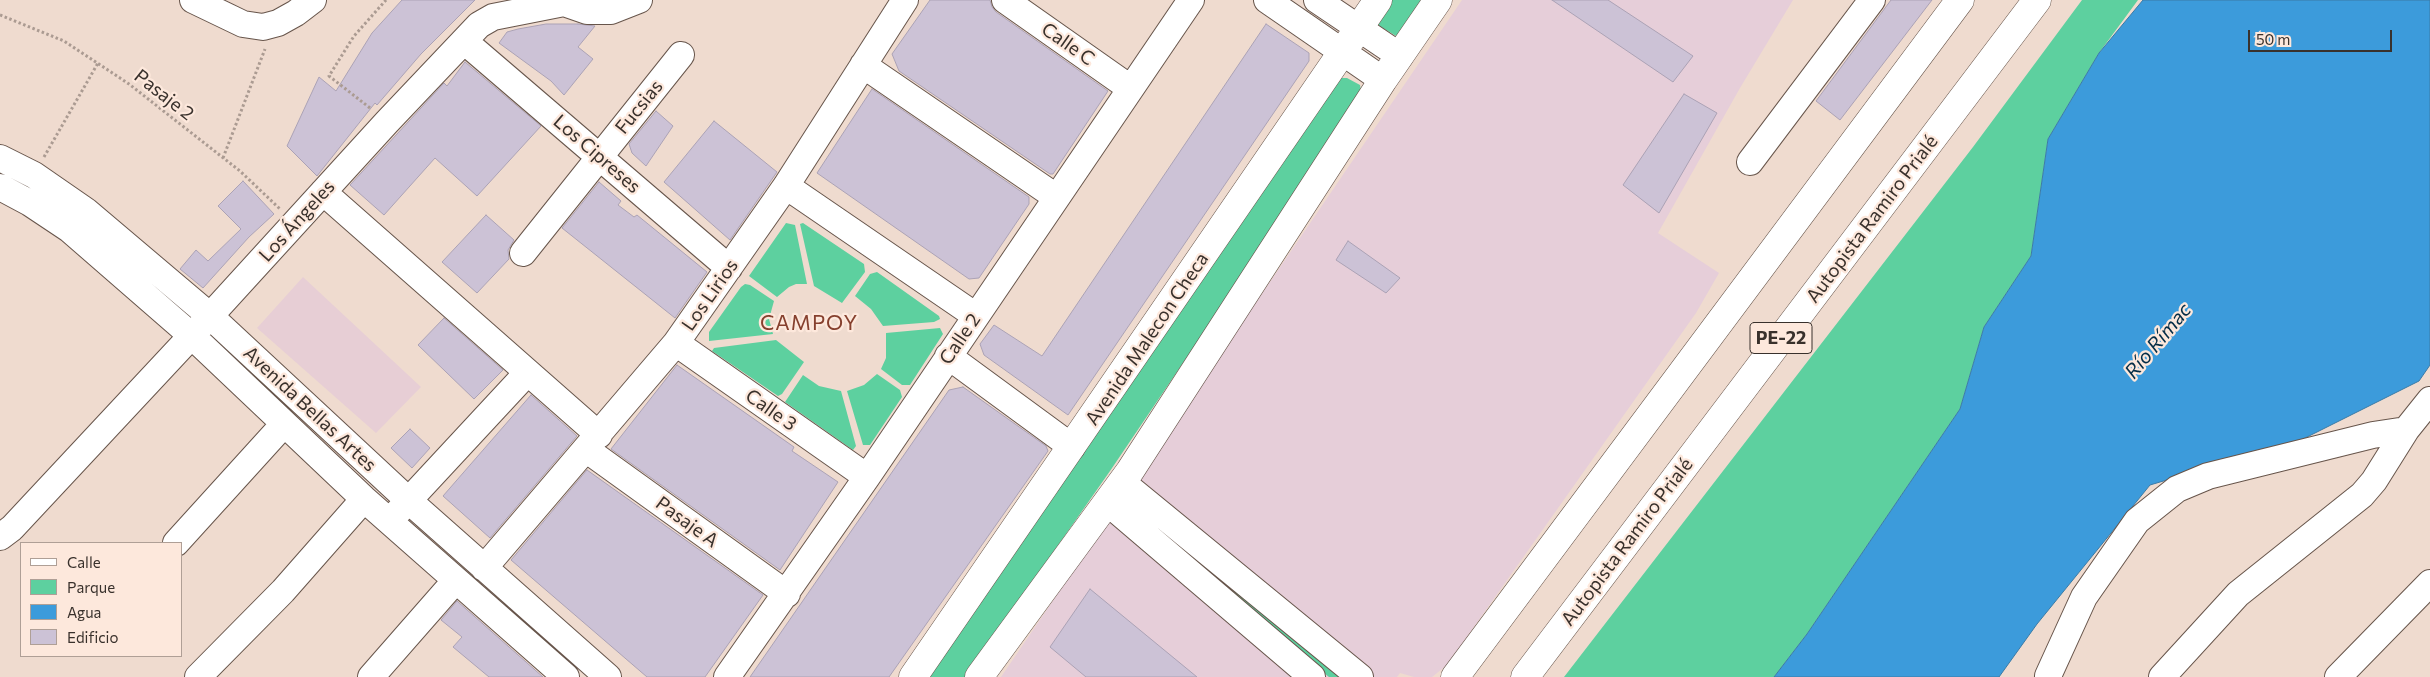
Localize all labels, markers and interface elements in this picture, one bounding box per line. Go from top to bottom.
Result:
street label: Calle C [1037,18,1099,70]
scale bar [2250,20,2394,52]
text: 50 m [2256,30,2290,48]
street label: Pasaje 2 [130,65,198,125]
street label: Fucsias [610,75,668,139]
street label: Los Cipreses [549,110,645,198]
street label: Autopista Ramiro Prialé [1801,131,1943,307]
street label: Los Ángeles [254,175,340,267]
street label: Avenida Malecon Checa [1081,248,1213,430]
street label: Los Lirios [677,255,743,335]
water label: Río Rímac [2120,299,2196,383]
street label: Calle 2 [935,309,985,369]
district label: CAMPOY [759,310,859,336]
road number: PE-22 [1750,322,1812,353]
street label: Avenida Bellas Artes [239,342,381,476]
street label: Calle 3 [741,384,801,436]
street label: Autopista Ramiro Prialé [1556,454,1698,630]
street label: Pasaje A [651,492,723,552]
legend [20,542,182,657]
text: Calle [67,553,101,571]
text: Parque [67,578,115,596]
text: Agua [67,603,101,621]
text: Edificio [67,628,118,646]

